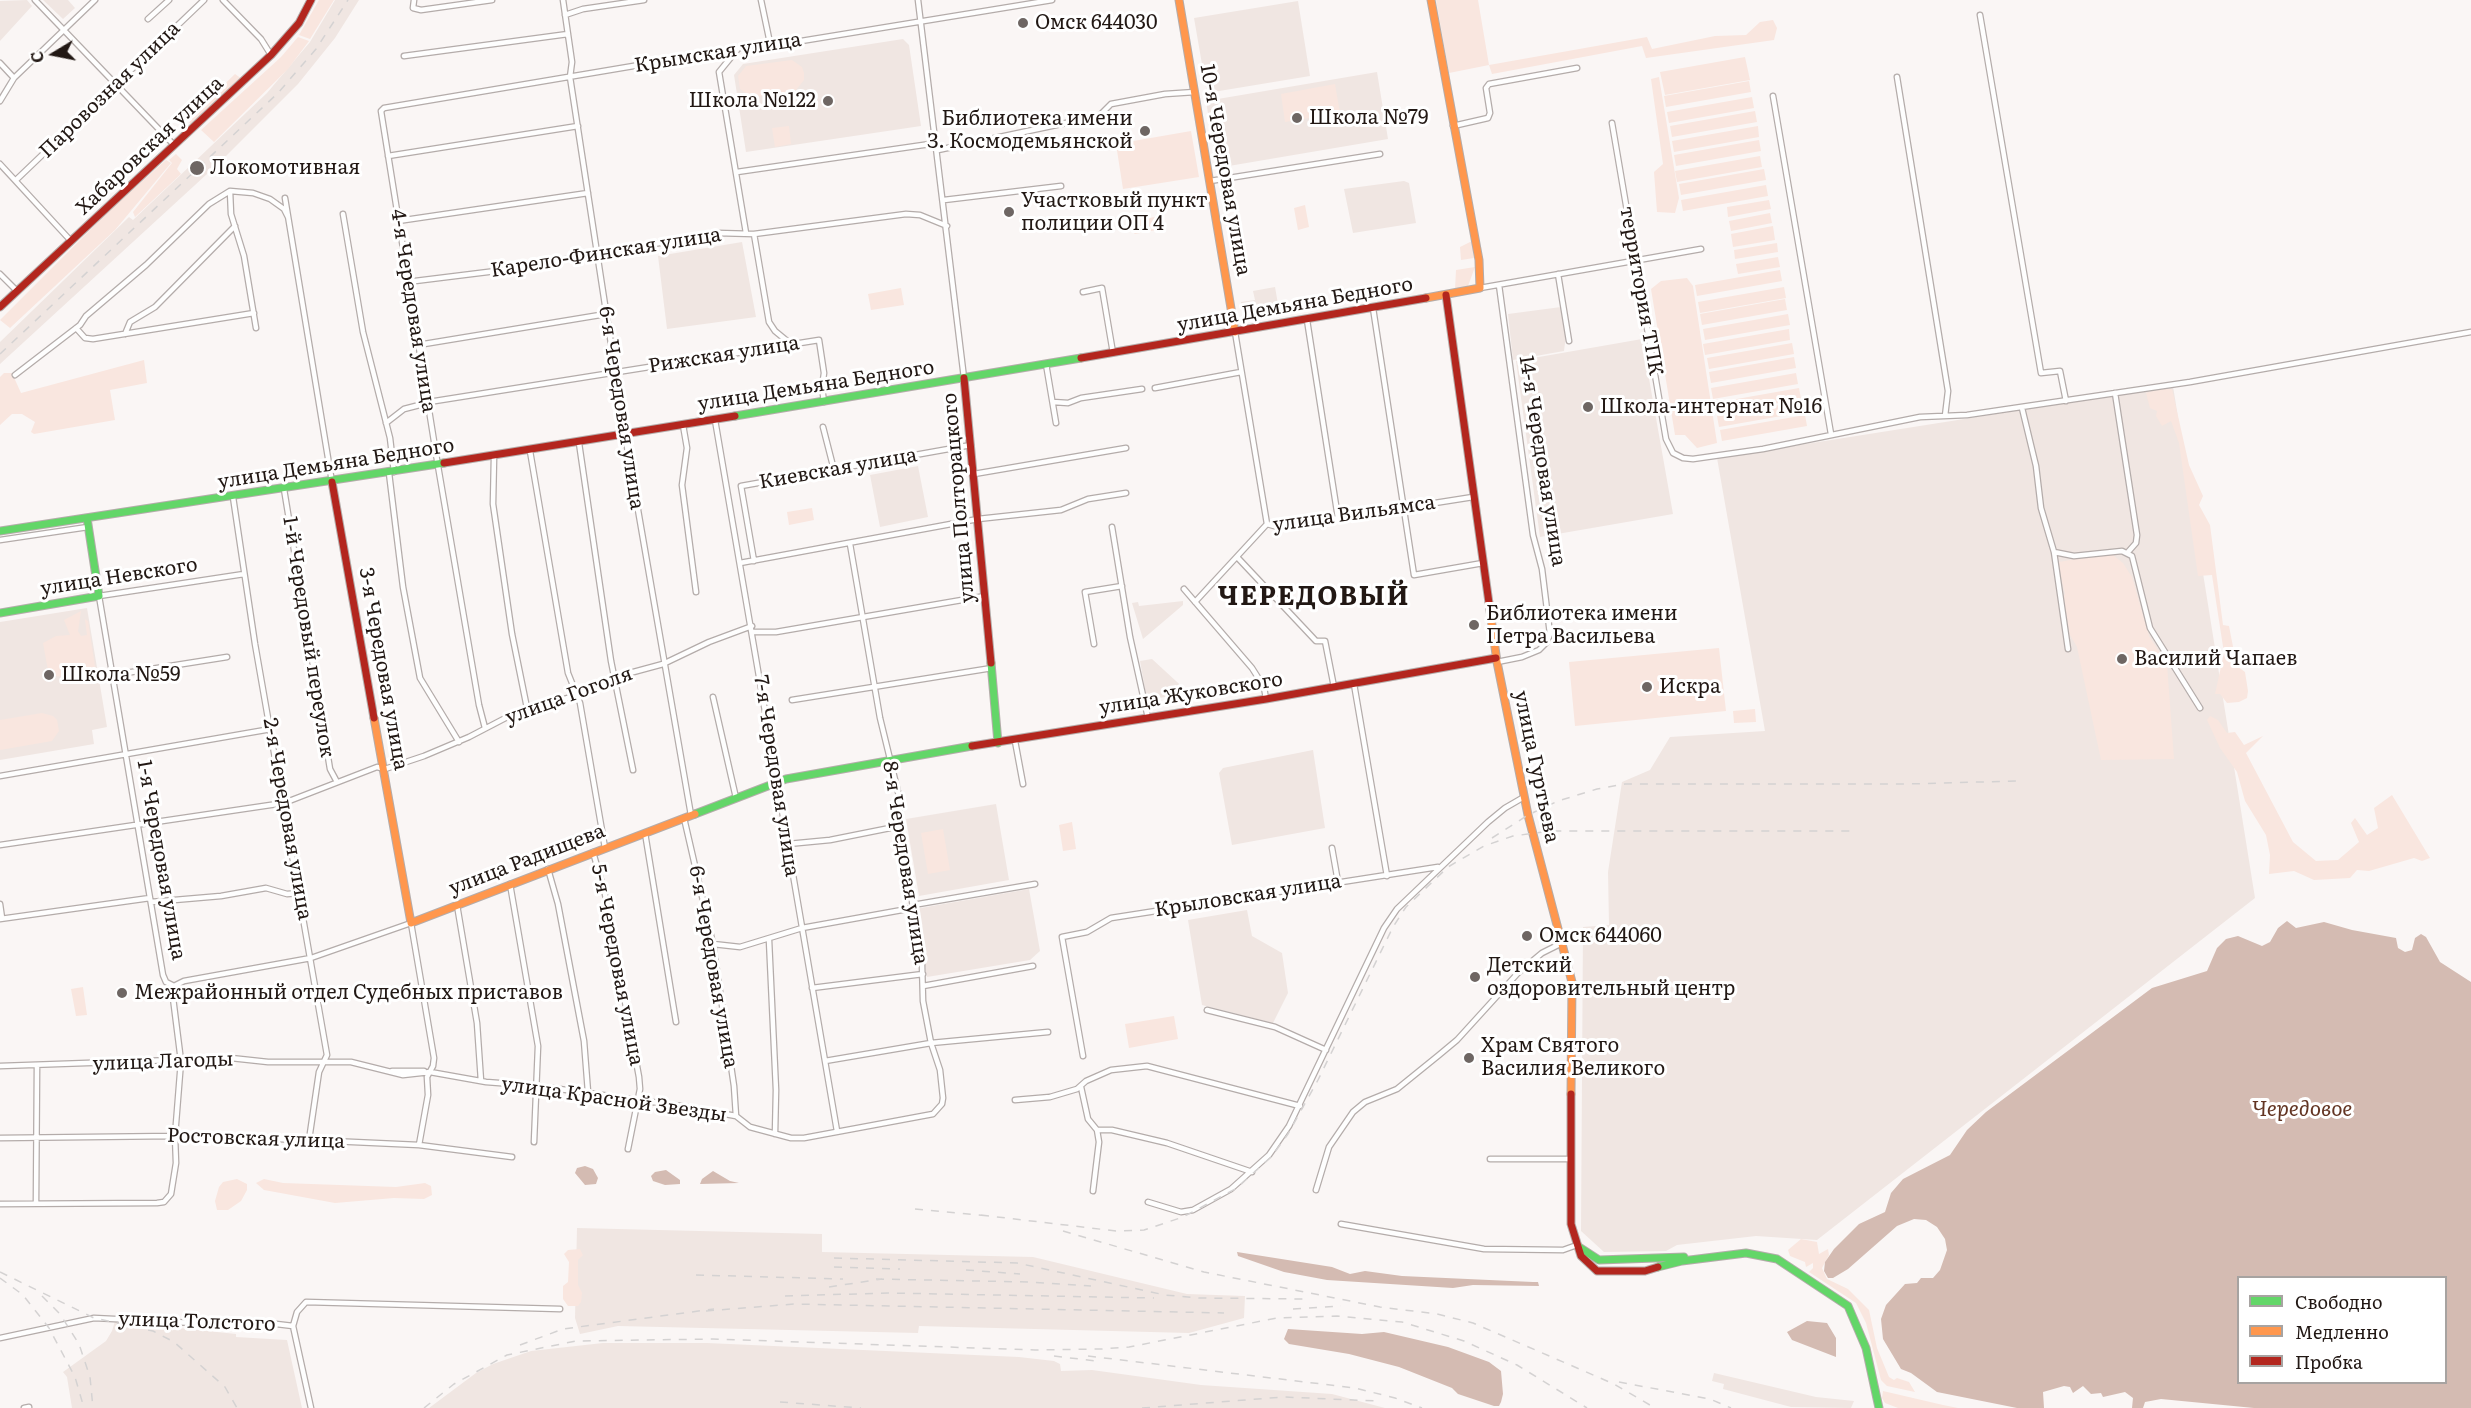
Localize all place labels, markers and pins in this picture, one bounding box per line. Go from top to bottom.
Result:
place label: Омск 644030 [1035,11,1158,35]
marker: Омск 644030 [1016,16,1030,30]
place label: Школа №122 [689,89,816,113]
marker: Школа №122 [821,94,835,108]
place label: Школа №79 [1309,106,1428,130]
place label: Библиотека имени З. Космодемьянской [927,107,1133,154]
marker: Школа №79 [1290,111,1304,125]
marker: Библиотека имени З. Космодемьянской [1138,124,1152,138]
place label: Локомотивная [210,156,360,180]
marker: Локомотивная [188,159,206,177]
place label: Участковый пункт полиции ОП 4 [1021,189,1208,236]
marker: Участковый пункт полиции ОП 4 [1002,205,1016,219]
place label: Школа-интернат №16 [1600,395,1822,419]
marker: Школа-интернат №16 [1581,400,1595,414]
place label: Библиотека имени Петра Васильева [1486,602,1678,649]
marker: Библиотека имени Петра Васильева [1467,618,1481,632]
place label: Василий Чапаев [2134,647,2297,671]
marker: Василий Чапаев [2115,652,2129,666]
place label: Школа №59 [61,663,180,687]
marker: Школа №59 [42,668,56,682]
place label: Искра [1659,675,1721,699]
marker: Искра [1640,680,1654,694]
place label: Омск 644060 [1539,924,1662,948]
marker: Омск 644060 [1520,929,1534,943]
place label: Детский оздоровительный центр [1487,954,1735,1001]
marker: Детский оздоровительный центр [1468,970,1482,984]
place label: Межрайонный отдел Судебных приставов [134,981,563,1005]
marker: Межрайонный отдел Судебных приставов [115,986,129,1000]
place label: Храм Святого Василия Великого [1481,1034,1665,1081]
marker: Храм Святого Василия Великого [1462,1051,1476,1065]

